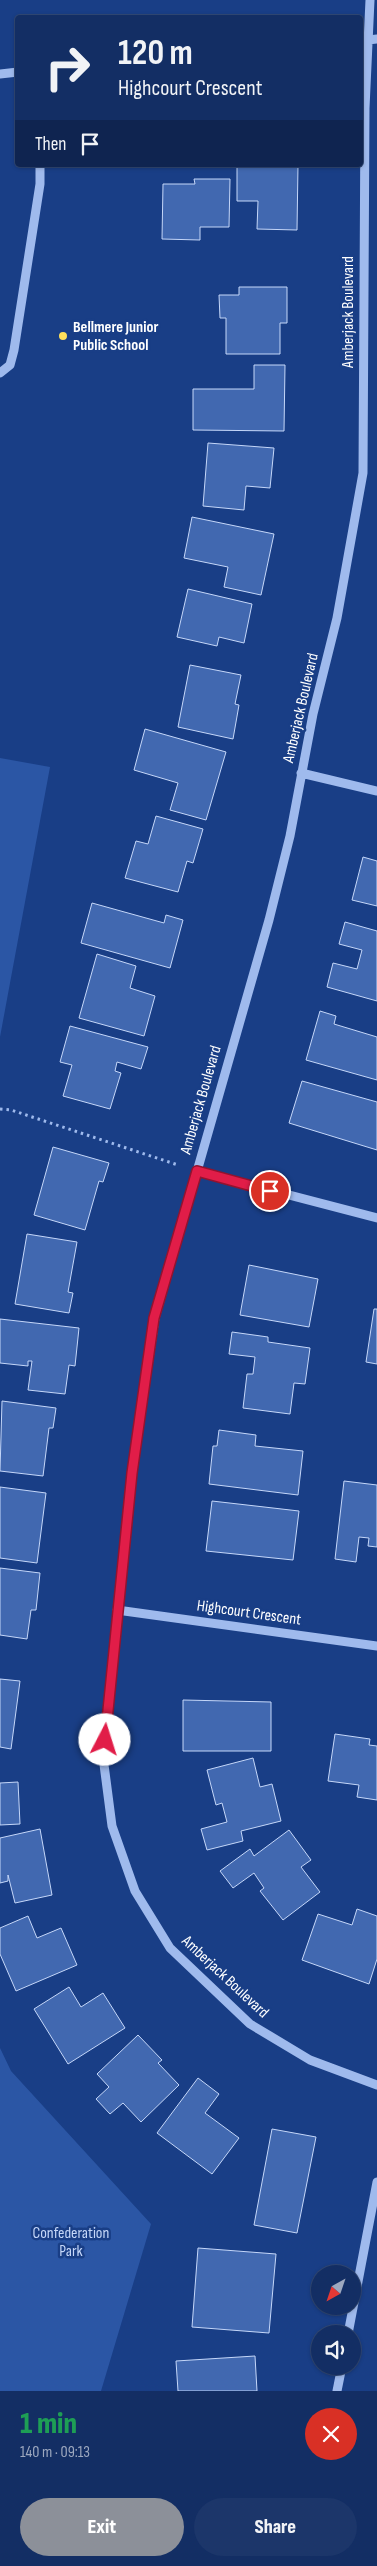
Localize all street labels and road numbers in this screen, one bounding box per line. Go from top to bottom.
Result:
street label: Amberjack Boulevard [339,256,358,369]
street label: Amberjack Boulevard [279,651,323,766]
street label: Amberjack Boulevard [176,1044,226,1157]
street label: Highcourt Crescent [196,1596,302,1630]
street label: Amberjack Boulevard [177,1931,272,2022]

